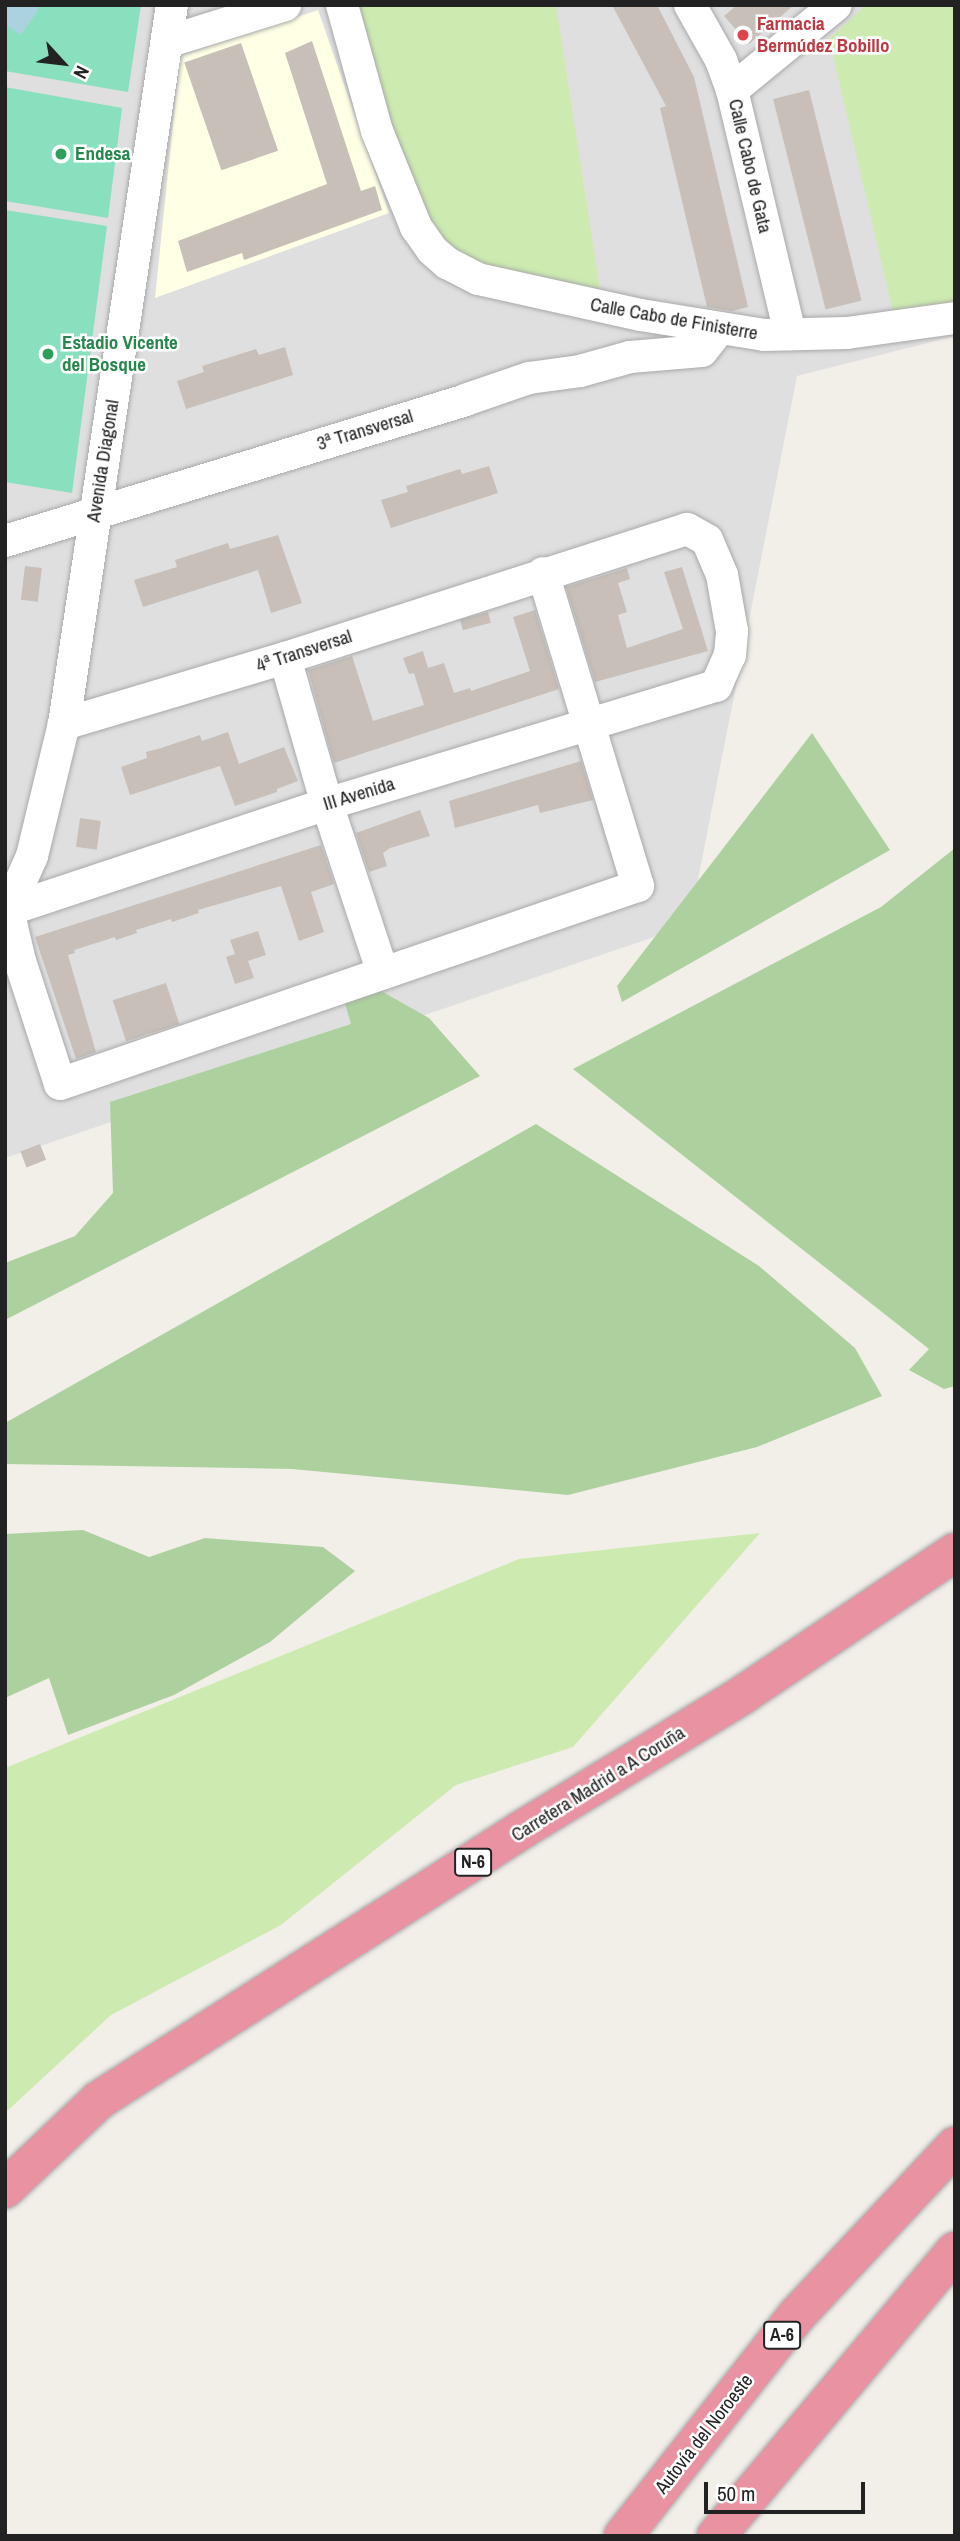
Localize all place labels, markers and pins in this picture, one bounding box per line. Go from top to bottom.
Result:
place label: Farmacia Bermúdez Bobillo [757,13,889,57]
marker: Farmacia Bermúdez Bobillo [735,27,751,43]
place label: Endesa [75,143,130,165]
marker: Endesa [53,146,69,162]
place label: Estadio Vicente del Bosque [62,332,178,376]
marker: Estadio Vicente del Bosque [40,346,56,362]

